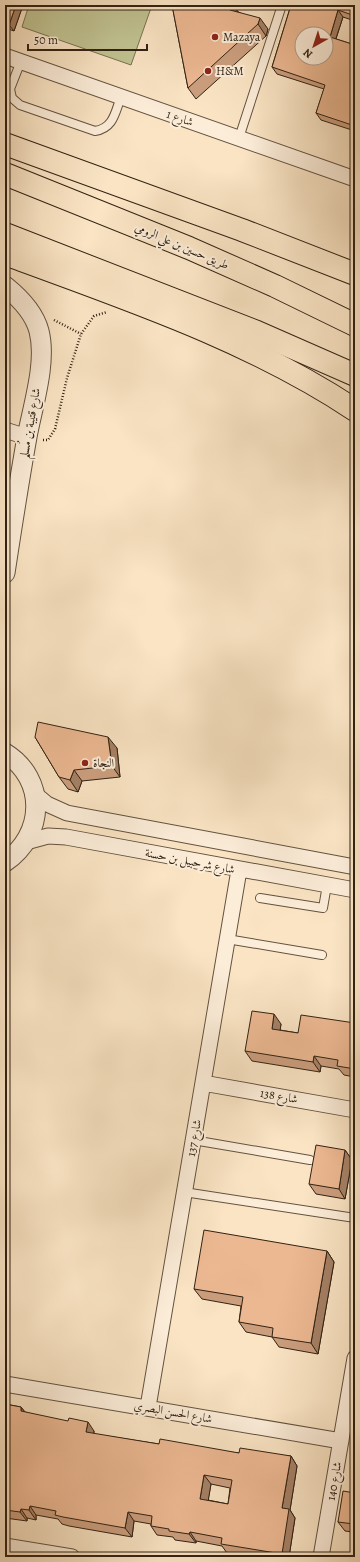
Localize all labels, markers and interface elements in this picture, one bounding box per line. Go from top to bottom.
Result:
scale bar [28,26,147,52]
north arrow [294,26,334,66]
place label: Mazaya [223,29,261,45]
text: 50 m [34,32,58,48]
marker: Mazaya [210,32,220,42]
text: N [300,45,316,62]
place label: H&M [216,63,244,79]
marker: H&M [203,66,213,76]
street label: شارع 1 [163,106,196,133]
street label: طريق حسين بن علي الرومي [131,219,232,277]
street label: شارع قتيبة بن مُسلم [14,386,48,460]
place label: النجاة [93,755,115,771]
marker: النجاة [80,758,90,768]
street label: شارع شرحبيل بن حسنة [143,844,237,881]
street label: شارع 138 [258,1085,299,1110]
street label: شارع 137 [183,1118,208,1158]
street label: شارع الحسن البصري [132,1397,214,1430]
street label: شارع 140 [323,1460,348,1502]

